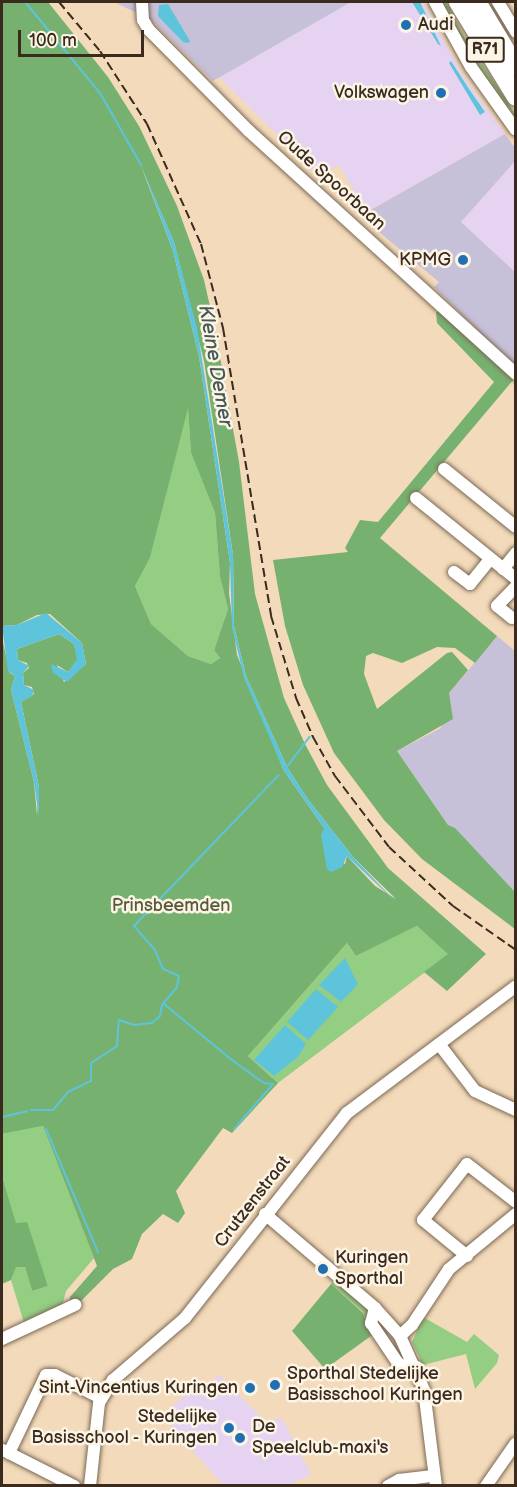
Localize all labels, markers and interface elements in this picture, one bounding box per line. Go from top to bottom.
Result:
place label: Audi [418,14,453,36]
scale bar [21,18,147,56]
marker: Audi [399,18,413,32]
text: 100 m [29,30,77,51]
road number: R71 [466,37,504,63]
place label: Volkswagen [334,82,429,104]
marker: Volkswagen [434,86,448,100]
street label: Oude Spoorbaan [272,127,390,235]
place label: KPMG [399,249,451,271]
marker: KPMG [456,253,470,267]
water label: Kleine Demer [192,303,238,429]
park label: Prinsbeemden [112,895,230,917]
street label: Crutzenstraat [210,1152,296,1252]
place label: Kuringen Sporthal [335,1248,408,1290]
marker: Kuringen Sporthal [316,1262,330,1276]
place label: Sporthal Stedelijke Basisschool Kuringen [287,1364,463,1406]
place label: Sint-Vincentius Kuringen [39,1377,238,1399]
marker: Sporthal Stedelijke Basisschool Kuringen [268,1378,282,1392]
marker: Sint-Vincentius Kuringen [243,1381,257,1395]
place label: Stedelijke Basisschool - Kuringen [30,1407,217,1450]
place label: De Speelclub-maxi's [252,1417,388,1460]
marker: Stedelijke Basisschool - Kuringen [222,1421,236,1435]
marker: De Speelclub-maxi's [233,1431,247,1445]

